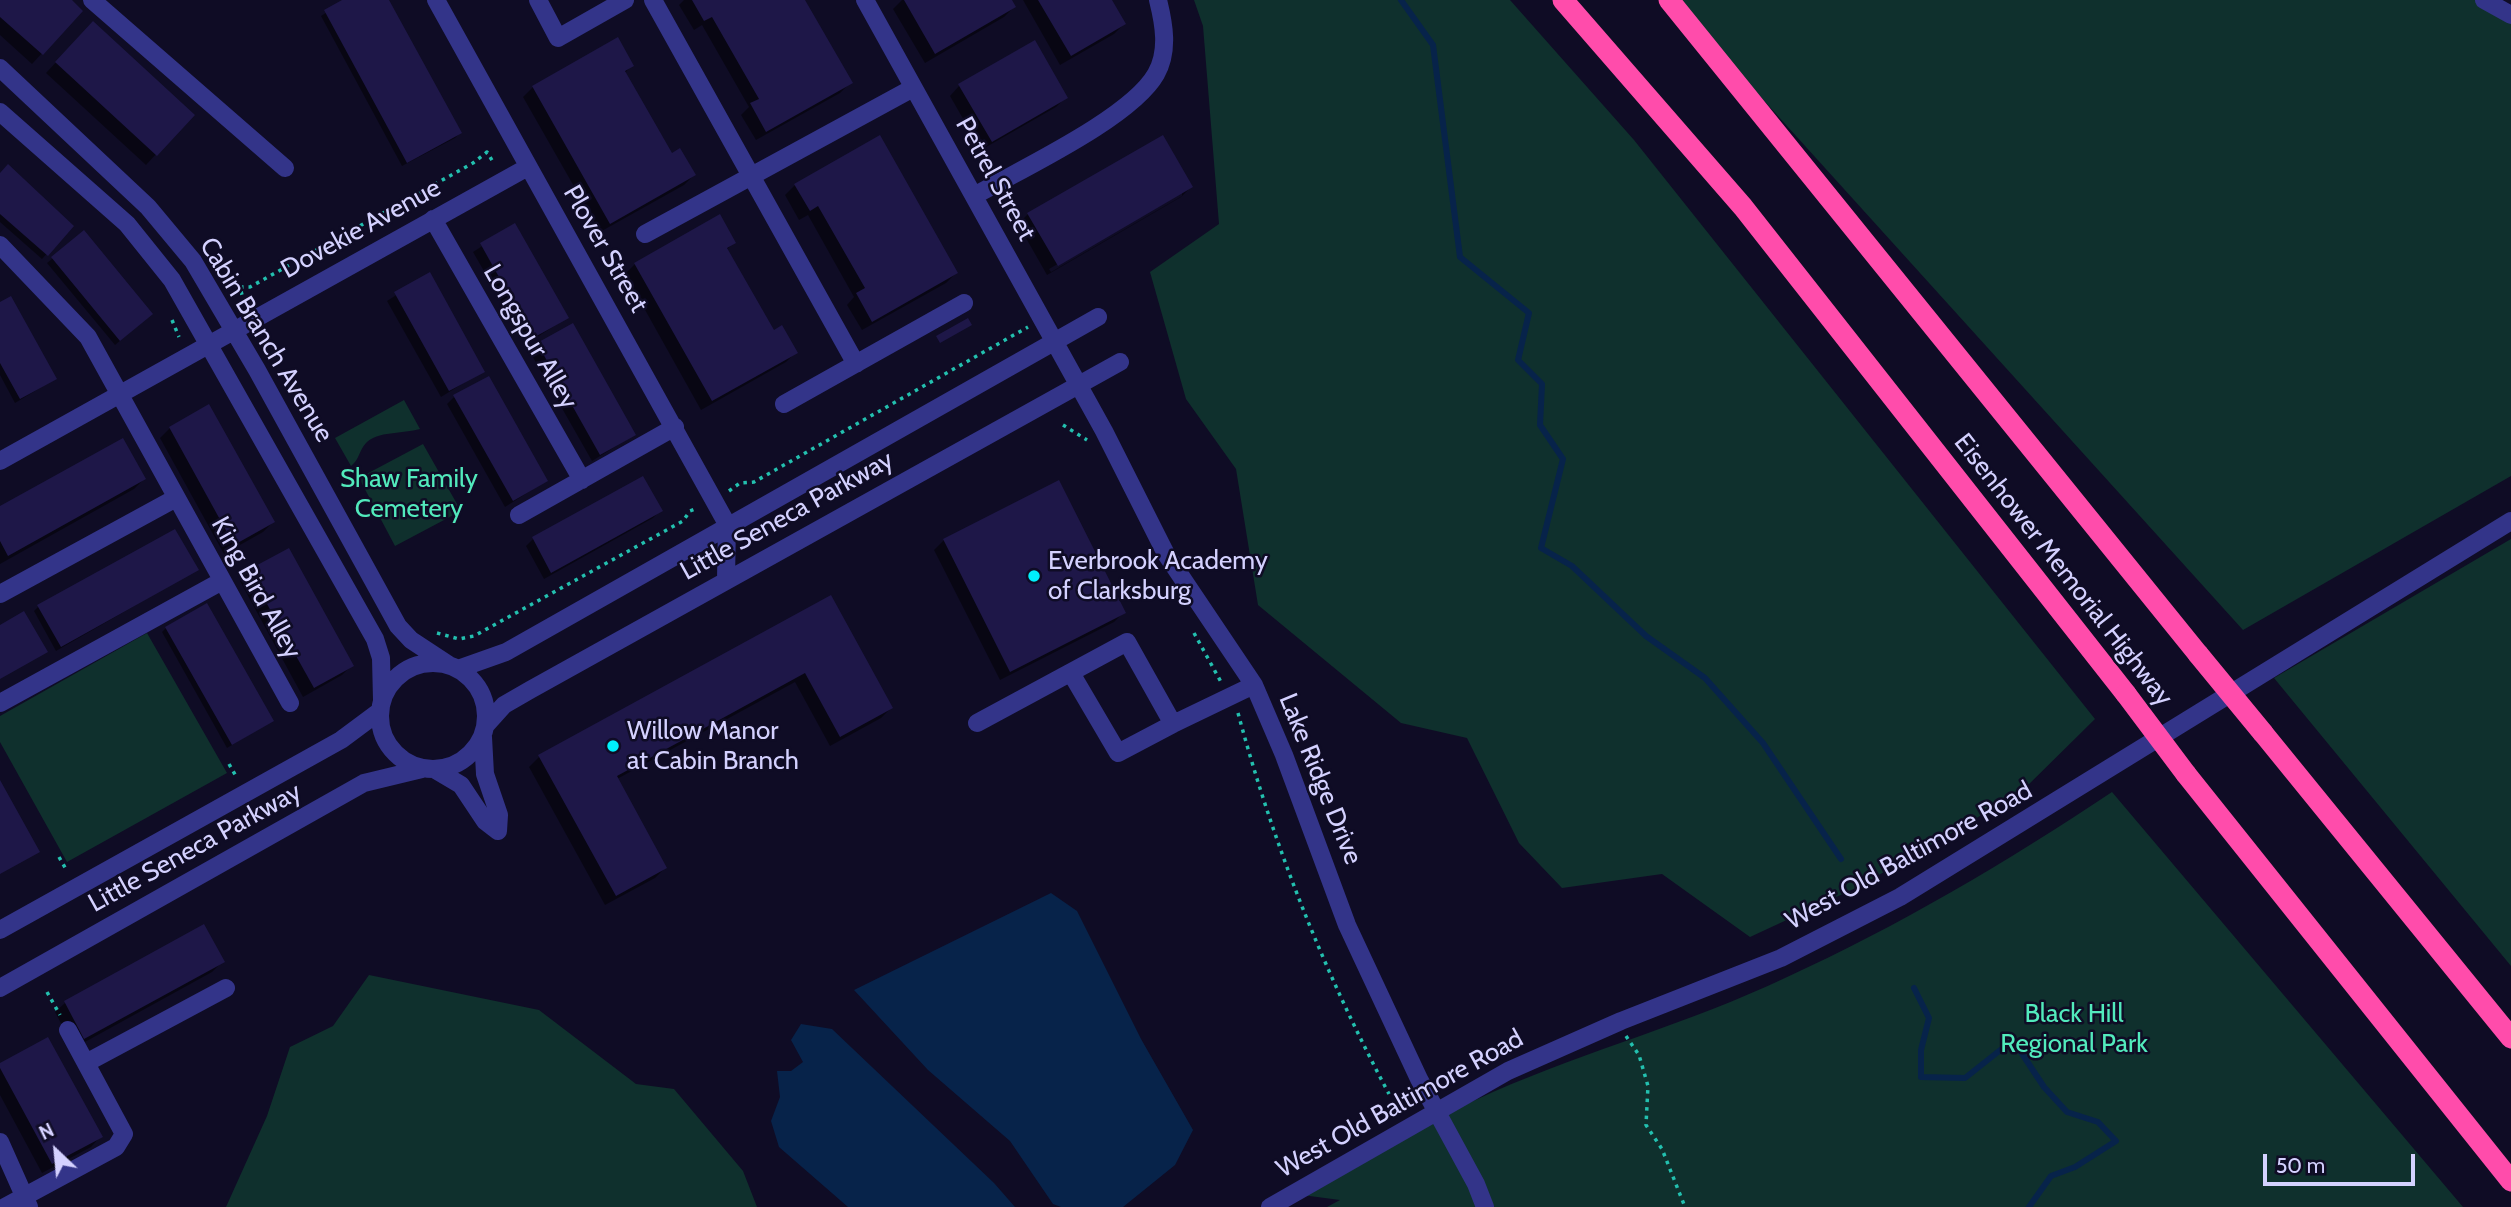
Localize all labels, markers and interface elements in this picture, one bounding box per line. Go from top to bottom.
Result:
street label: Petrel Street [948,112,1042,246]
street label: Dovekie Avenue [276,172,446,286]
street label: Plover Street [556,180,654,318]
street label: Cabin Branch Avenue [193,232,339,448]
street label: Longspur Alley [476,259,584,415]
street label: Eisenhower Memorial Highway [1947,428,2179,712]
street label: Little Seneca Parkway [675,445,899,587]
park label: Shaw Family Cemetery [340,463,478,524]
street label: King Bird Alley [204,512,308,664]
place label: Everbrook Academy of Clarksburg [1048,545,1268,606]
marker: Everbrook Academy of Clarksburg [1026,568,1042,584]
street label: Lake Ridge Drive [1272,689,1368,869]
place label: Willow Manor at Cabin Branch [627,715,799,776]
marker: Willow Manor at Cabin Branch [605,738,621,754]
street label: West Old Baltimore Road [1780,775,2038,937]
street label: Little Seneca Parkway [83,777,307,919]
park label: Black Hill Regional Park [2000,998,2148,1060]
street label: West Old Baltimore Road [1271,1023,1529,1185]
north arrow [21,1116,91,1186]
text: N [35,1118,58,1145]
scale bar [2266,1140,2418,1184]
text: 50 m [2276,1153,2325,1178]

